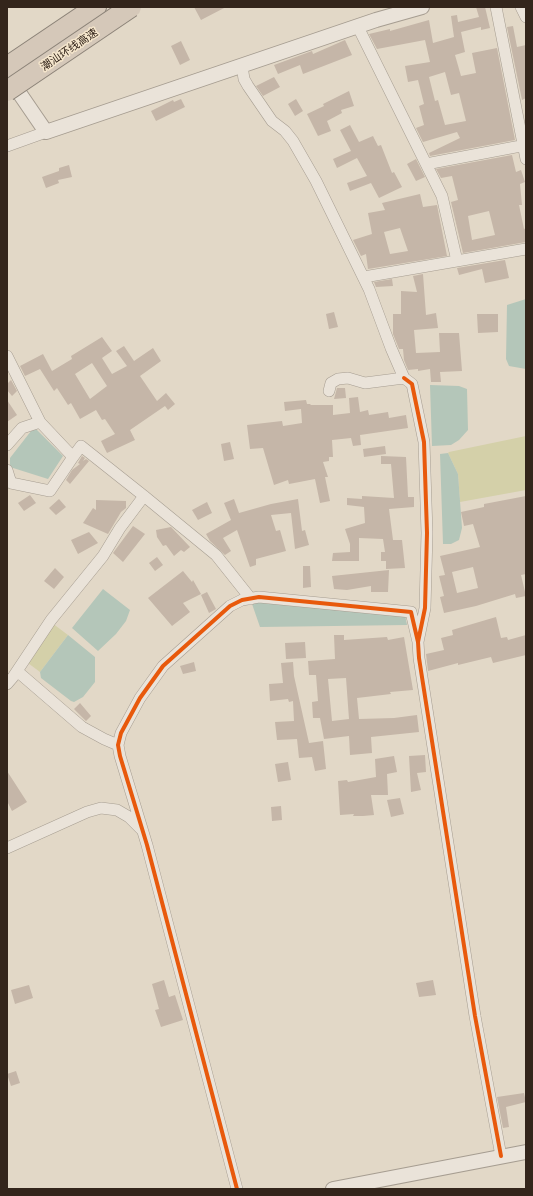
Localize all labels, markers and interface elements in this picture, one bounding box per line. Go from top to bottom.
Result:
street label: 潮汕环线高速 [38,25,100,73]

